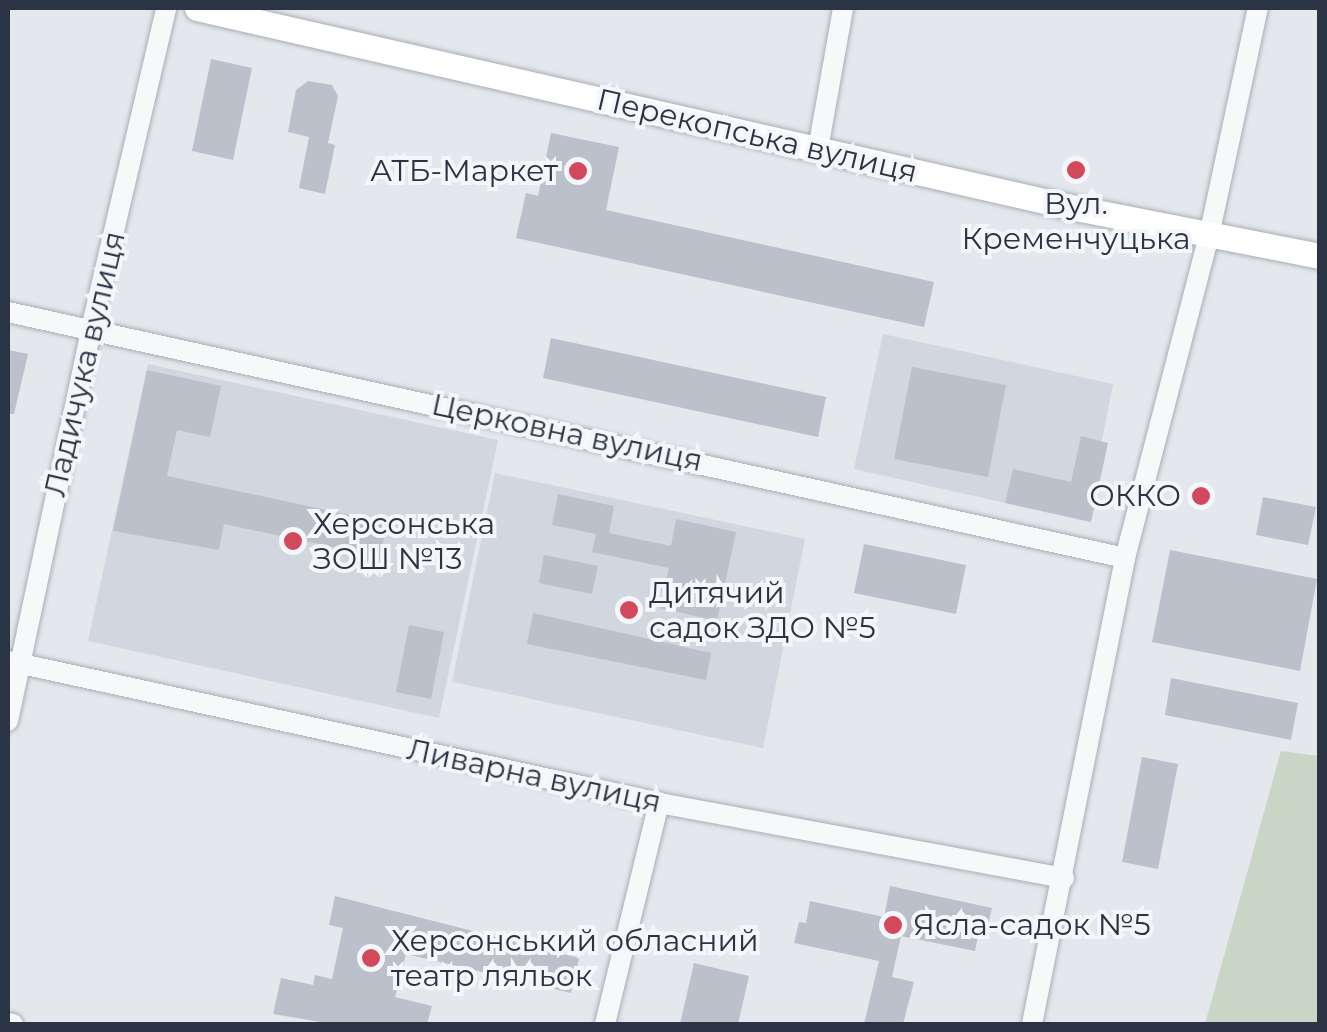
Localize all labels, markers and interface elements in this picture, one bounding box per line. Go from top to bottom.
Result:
street label: Перекопська вулиця [593,82,921,190]
place label: АТБ-Маркет [370,153,558,189]
marker: Вул. Кременчуцька [1065,159,1087,181]
marker: АТБ-Маркет [567,160,589,182]
place label: Вул. Кременчуцька [961,186,1191,256]
street label: Ладичука вулиця [37,228,133,500]
street label: Церковна вулиця [428,387,706,479]
place label: ОККО [1089,478,1181,514]
marker: ОККО [1190,485,1212,507]
place label: Херсонська ЗОШ №13 [313,506,495,576]
marker: Херсонська ЗОШ №13 [282,530,304,552]
place label: Дитячий садок ЗДО №5 [649,575,876,646]
marker: Дитячий садок ЗДО №5 [618,599,640,621]
street label: Ливарна вулиця [404,732,664,820]
place label: Ясла-садок №5 [913,907,1151,943]
marker: Ясла-садок №5 [882,914,904,936]
place label: Херсонський обласний театр ляльок [391,923,759,994]
marker: Херсонський обласний театр ляльок [360,947,382,969]

